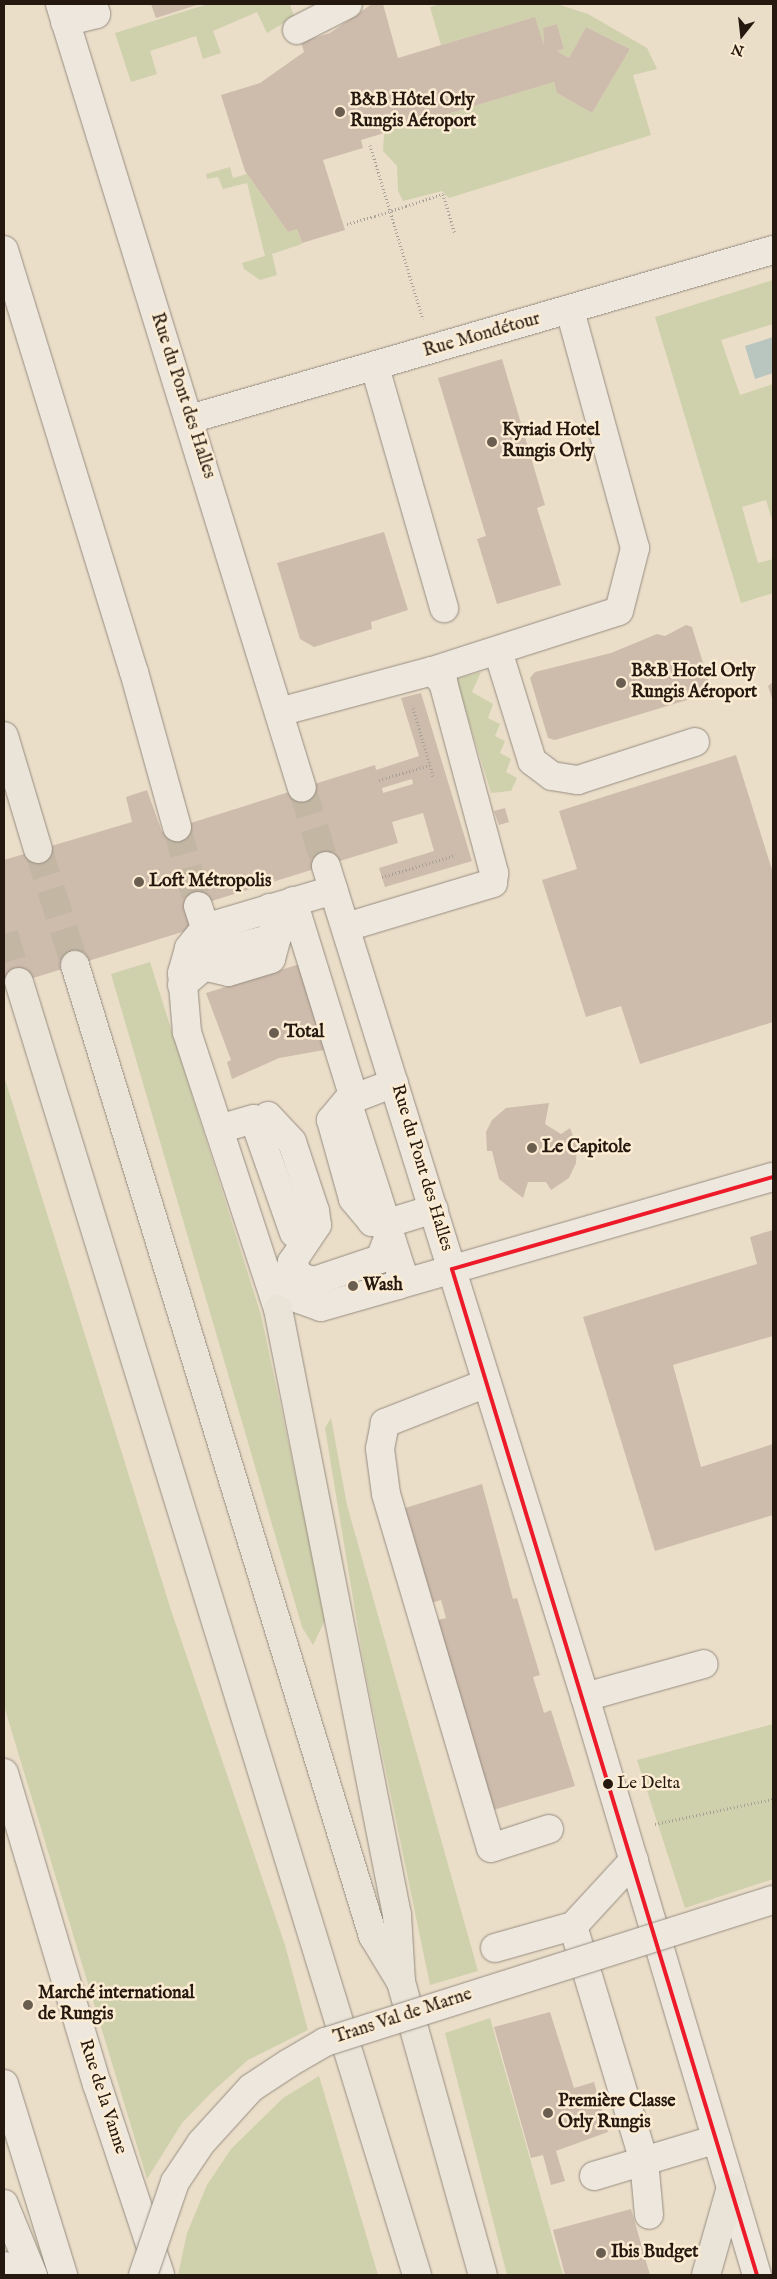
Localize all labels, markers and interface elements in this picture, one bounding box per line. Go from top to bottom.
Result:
north arrow [717,10,767,60]
text: N [730,39,746,60]
place label: B&B Hôtel Orly Rungis Aéroport [350,91,476,134]
marker: B&B Hôtel Orly Rungis Aéroport [334,106,346,118]
street label: Rue Mondétour [421,309,543,363]
street label: Rue du Pont des Halles [145,310,219,482]
place label: Kyriad Hotel Rungis Orly [502,421,600,464]
marker: Kyriad Hotel Rungis Orly [486,436,498,448]
place label: B&B Hotel Orly Rungis Aéroport [631,662,757,704]
marker: B&B Hotel Orly Rungis Aéroport [615,677,627,689]
place label: Loft Métropolis [149,871,271,893]
marker: Loft Métropolis [133,876,145,888]
place label: Total [284,1022,324,1044]
marker: Total [268,1027,280,1039]
street label: Rue du Pont des Halles [385,1082,457,1254]
place label: Le Capitole [542,1137,631,1159]
marker: Le Capitole [526,1142,538,1154]
place label: Wash [363,1275,403,1297]
marker: Wash [347,1280,359,1292]
place label: Le Delta [617,1774,680,1794]
marker: Le Delta [603,1779,613,1789]
place label: Marché international de Rungis [38,1984,194,2026]
street label: Trans Val de Marne [331,1984,475,2050]
marker: Marché international de Rungis [22,1999,34,2011]
street label: Rue de la Vanne [73,2037,131,2157]
place label: Première Classe Orly Rungis [558,2092,675,2134]
marker: Première Classe Orly Rungis [542,2107,554,2119]
place label: Ibis Budget [611,2242,698,2264]
marker: Ibis Budget [595,2247,607,2259]

